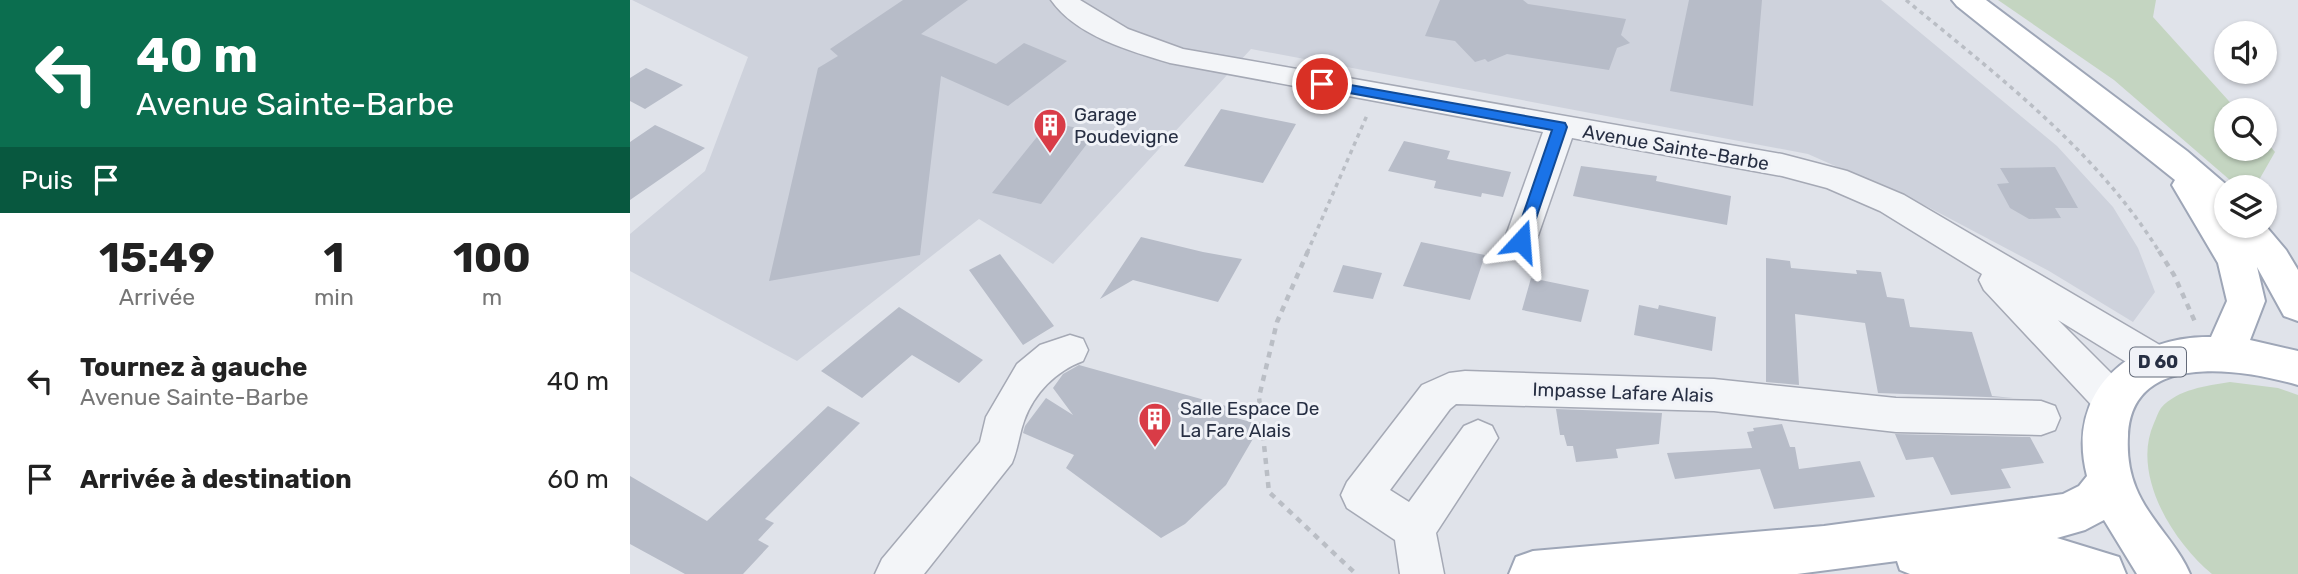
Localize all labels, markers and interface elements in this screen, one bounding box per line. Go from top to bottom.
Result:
map controls [2214,21,2277,238]
button: sound [2214,21,2277,84]
text: 40 m [136,26,258,84]
icon: left [21,28,112,119]
pin [1292,54,1352,114]
icon: arrive [1303,65,1341,103]
text: Avenue Sainte-Barbe [136,85,454,123]
button: search [2214,98,2277,161]
place label: Garage Poudevigne [1074,103,1179,148]
building icon: Garage Poudevigne [1031,106,1069,155]
street label: Avenue Sainte-Barbe [1581,120,1771,175]
icon: arrive [87,161,125,199]
text: Puis [21,165,73,196]
button: layers [2214,175,2277,238]
position arrow [1484,204,1558,278]
text: 15:49 [99,233,215,283]
text: 1 [323,233,344,283]
text: 100 [453,233,531,283]
text: Arrivée [119,283,195,311]
text: min [314,283,354,311]
text: m [482,283,502,311]
road number: D 60 [2130,348,2186,376]
text: Tournez à gauche [80,352,308,383]
icon: left [21,362,59,400]
text: 40 m [547,366,609,397]
street label: Impasse Lafare Alais [1532,378,1714,407]
text: Avenue Sainte-Barbe [80,383,309,411]
place label: Salle Espace De La Fare Alais [1180,397,1319,442]
building icon: Salle Espace De La Fare Alais [1136,400,1174,449]
icon: arrive [21,460,59,498]
text: Arrivée à destination [80,464,352,495]
text: 60 m [547,464,609,495]

